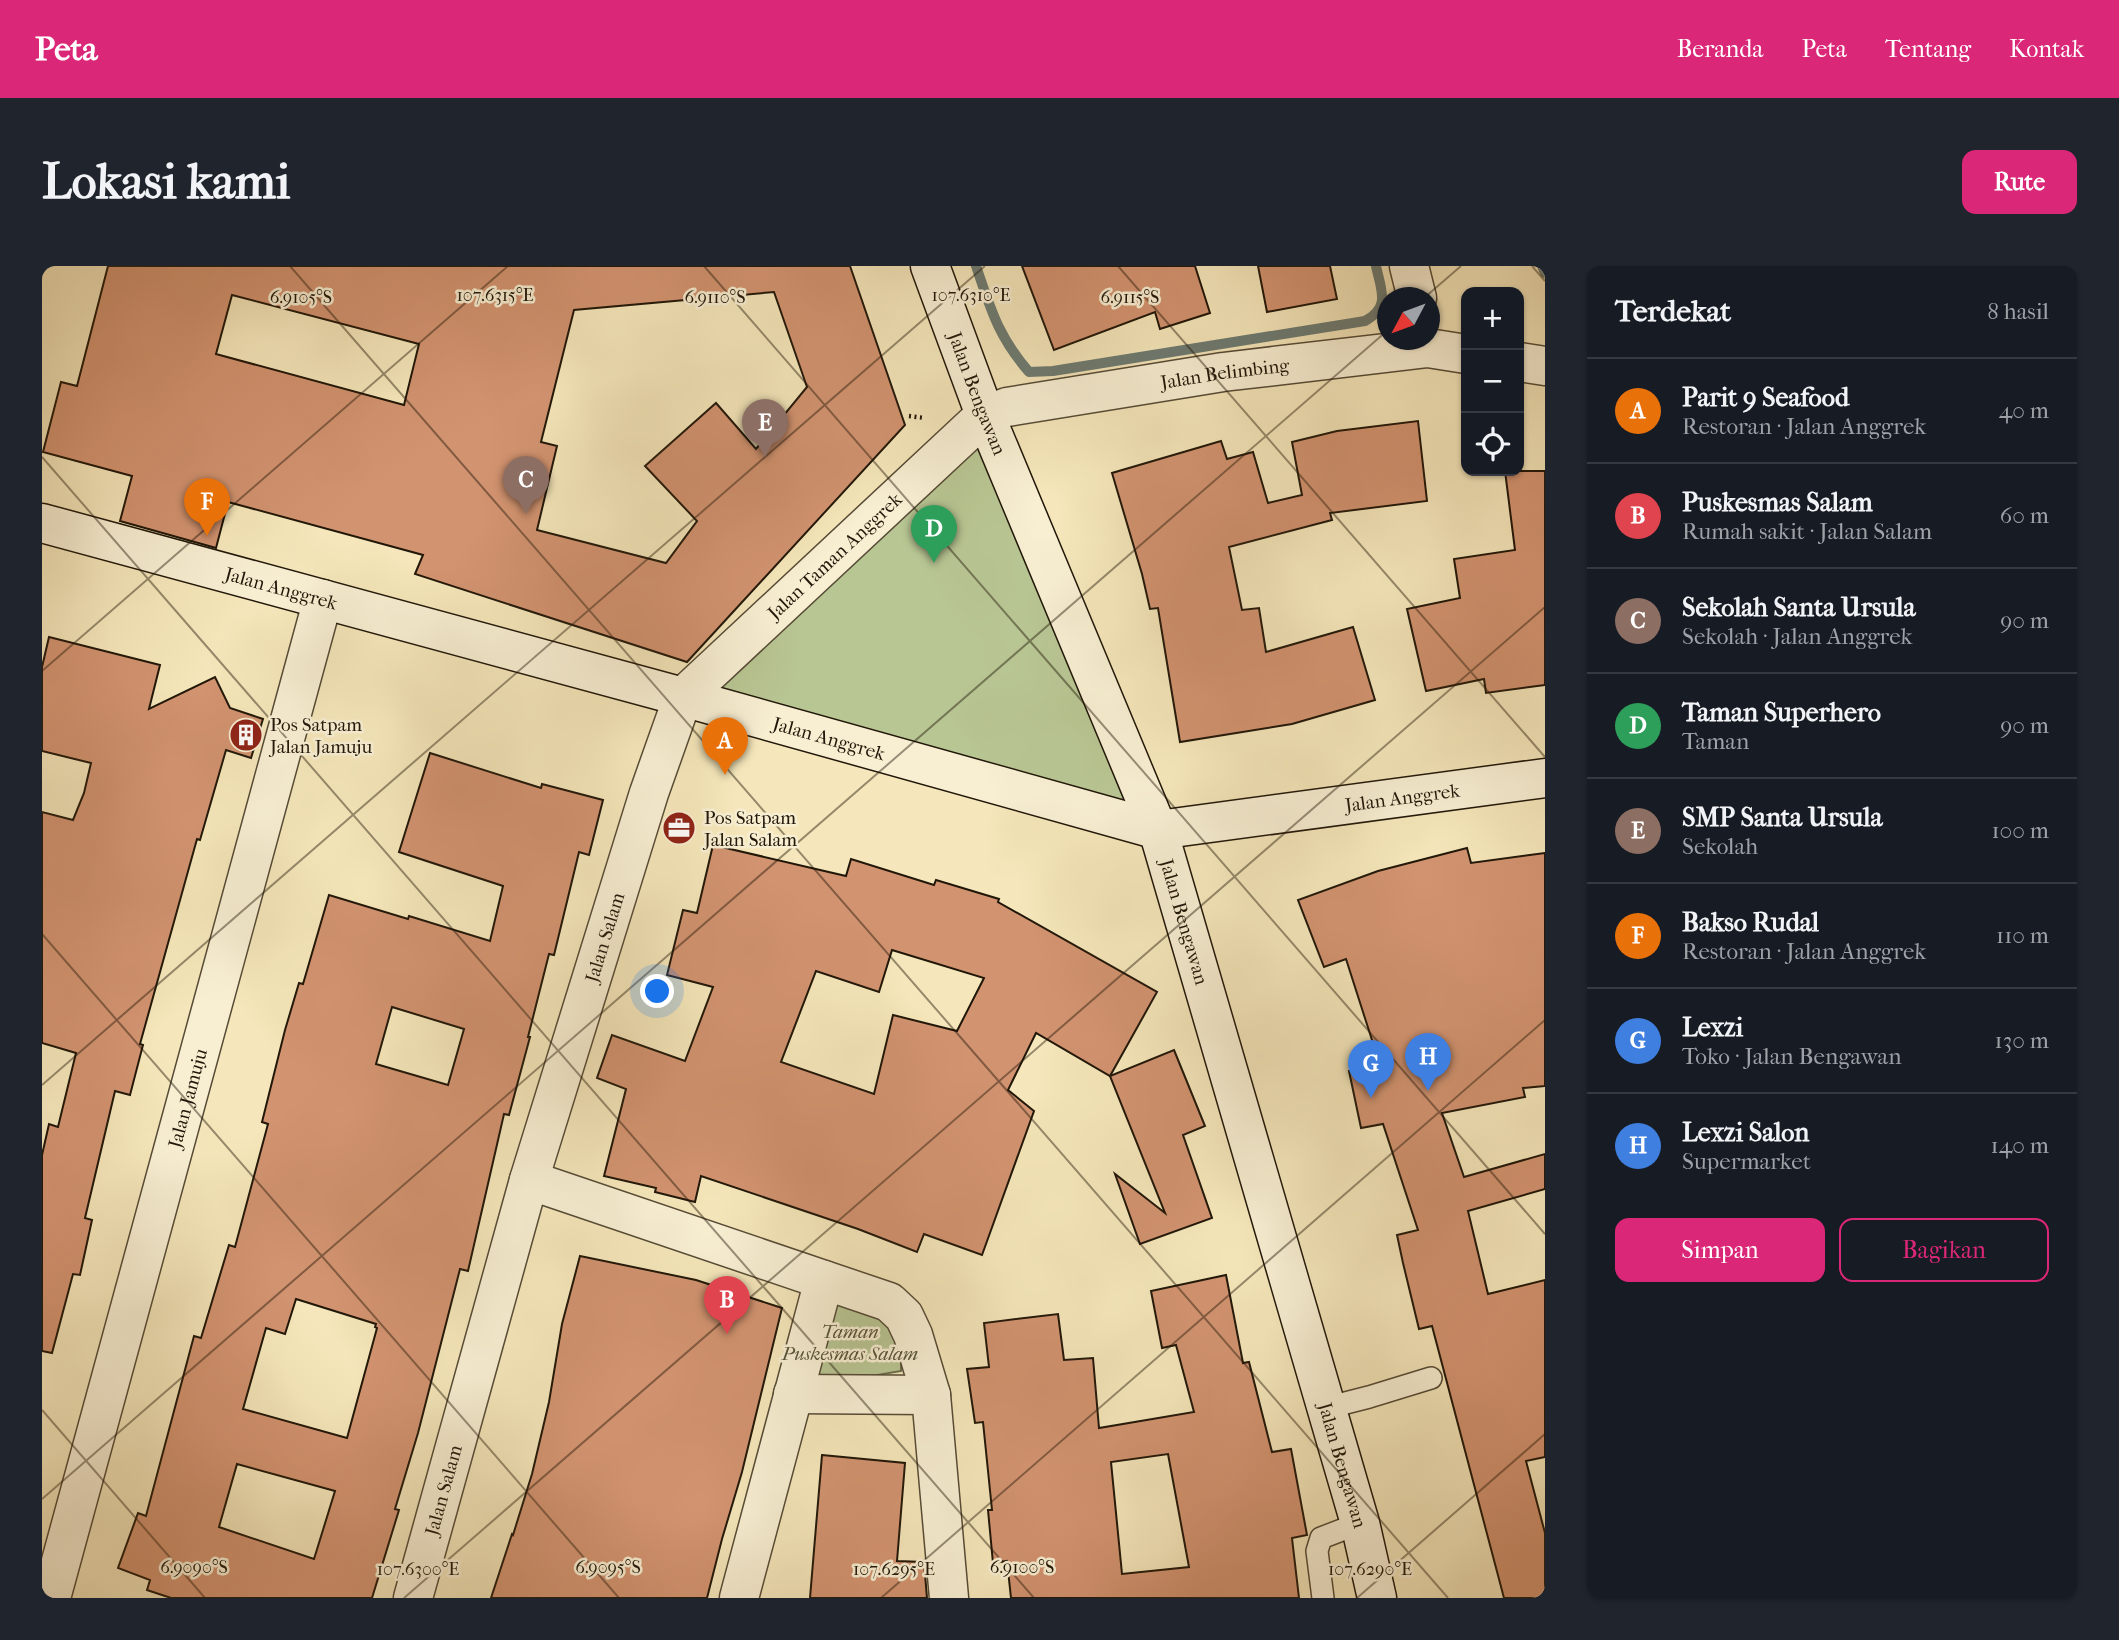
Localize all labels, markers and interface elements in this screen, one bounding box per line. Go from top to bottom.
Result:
text: Peta [35,30,98,69]
text: Beranda [1677,35,1763,63]
text: Peta [1801,35,1847,63]
text: Tentang [1885,35,1971,63]
text: Kontak [2009,35,2084,63]
button: Rute [1962,150,2077,214]
text: Lokasi kami [42,153,290,211]
text: 107.6315°E [457,285,533,306]
text: 107.6310°E [931,285,1011,306]
text: 6.9105°S [270,287,332,308]
text: 6.9110°S [685,287,745,308]
text: 6.9115°S [1101,287,1159,308]
north arrow [1377,287,1440,350]
map controls [1461,287,1524,476]
button: + [1461,287,1524,350]
text: Terdekat [1615,294,1731,329]
text: 8 hasil [1987,298,2049,325]
street label: Jalan Bengawan [943,327,1010,458]
button: − [1461,350,1524,413]
street label: Jalan Belimbing [1157,354,1291,394]
text: Parit 9 Seafood [1682,382,1849,413]
text: A [1631,397,1645,424]
text: 40 m [1999,397,2049,424]
pin: E [742,399,788,457]
button: locate [1461,413,1524,476]
text: Restoran · Jalan Anggrek [1682,413,1926,440]
pin: C [503,456,549,514]
pin: F [184,478,230,536]
text: Puskesmas Salam [1682,487,1873,518]
street label: Jalan Taman Anggrek [762,488,907,626]
text: B [1631,502,1645,529]
text: 60 m [2000,502,2049,529]
pin: D [911,505,957,563]
text: Rumah sakit · Jalan Salam [1682,518,1932,545]
street label: Jalan Anggrek [220,563,340,615]
text: Sekolah Santa Ursula [1682,592,1916,623]
text: C [1630,607,1646,634]
text: 90 m [2000,607,2049,634]
text: Sekolah · Jalan Anggrek [1682,623,1912,650]
text: Taman Superhero [1682,697,1881,728]
street label: Jalan Anggrek [768,712,888,765]
text: D [1629,712,1647,739]
text: 90 m [2000,712,2049,739]
place label: Pos Satpam Jalan Jamuju [268,714,372,758]
building icon: Pos Satpam Jalan Jamuju [227,716,265,754]
pin: A [702,717,748,775]
text: Taman [1682,728,1749,755]
street label: Jalan Anggrek [1342,780,1461,817]
text: SMP Santa Ursula [1682,802,1883,833]
place label: Pos Satpam Jalan Salam [702,807,797,851]
office icon: Pos Satpam Jalan Salam [660,809,698,847]
text: E [1631,817,1645,844]
text: 100 m [1991,817,2049,844]
text: Sekolah [1682,833,1758,860]
street label: Jalan Bengawan [1154,855,1213,987]
street label: Jalan Salam [580,890,630,987]
text: Bakso Rudal [1682,907,1819,938]
text: F [1632,922,1644,949]
text: 110 m [1996,922,2049,949]
text: Restoran · Jalan Anggrek [1682,938,1926,965]
your location [640,974,674,1008]
text: Lexzi [1682,1012,1743,1043]
text: G [1630,1027,1646,1054]
text: 130 m [1995,1027,2049,1054]
pin: H [1405,1033,1451,1091]
pin: G [1348,1040,1394,1098]
text: Toko · Jalan Bengawan [1682,1043,1902,1070]
street label: Jalan Jamuju [163,1046,212,1153]
text: Lexzi Salon [1682,1117,1809,1148]
text: H [1629,1132,1647,1159]
text: 140 m [1990,1132,2049,1159]
text: Supermarket [1682,1148,1811,1175]
button: Simpan [1615,1218,1825,1282]
button: Bagikan [1839,1218,2049,1282]
pin: B [704,1276,750,1334]
park label: Taman Puskesmas Salam [781,1321,918,1365]
street label: Jalan Bengawan [1313,1398,1371,1531]
street label: Jalan Salam [420,1442,467,1540]
text: 6.9090°S [160,1557,228,1578]
text: 6.9095°S [575,1557,641,1578]
text: 6.9100°S [990,1557,1054,1578]
text: 107.6300°E [377,1559,459,1580]
text: 107.6295°E [853,1559,935,1580]
text: 107.6290°E [1328,1559,1412,1580]

